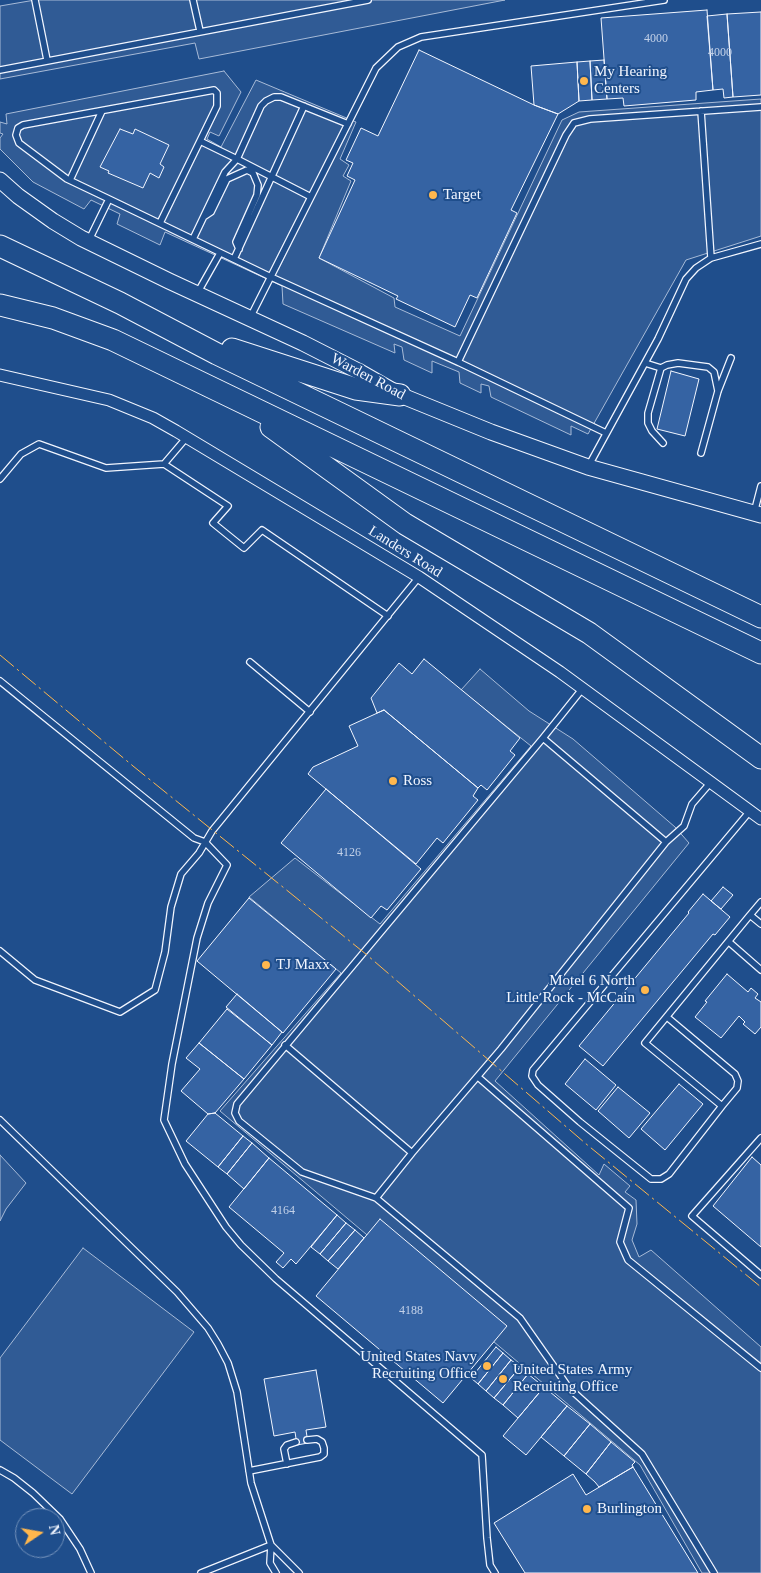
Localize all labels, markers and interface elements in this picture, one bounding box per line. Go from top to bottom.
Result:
house number: 4000 [644,32,668,46]
house number: 4000 [708,46,732,60]
place label: My Hearing Centers [594,63,667,98]
marker: My Hearing Centers [578,75,590,87]
place label: Target [443,186,481,204]
marker: Target [427,189,439,201]
street label: Warden Road [328,350,408,404]
street label: Landers Road [365,522,445,582]
place label: Ross [403,772,432,790]
marker: Ross [387,775,399,787]
house number: 4126 [337,846,361,860]
place label: TJ Maxx [276,956,330,974]
marker: TJ Maxx [260,959,272,971]
place label: Motel 6 North Little Rock - McCain [506,972,635,1007]
marker: Motel 6 North Little Rock - McCain [639,984,651,996]
house number: 4164 [271,1204,295,1218]
house number: 4188 [399,1304,423,1318]
place label: United States Navy Recruiting Office [360,1348,477,1383]
marker: United States Navy Recruiting Office [481,1360,493,1372]
place label: United States Army Recruiting Office [513,1361,632,1396]
marker: United States Army Recruiting Office [497,1373,509,1385]
place label: Burlington [597,1500,662,1518]
marker: Burlington [581,1503,593,1515]
north arrow [15,1508,65,1558]
text: N [46,1523,63,1536]

